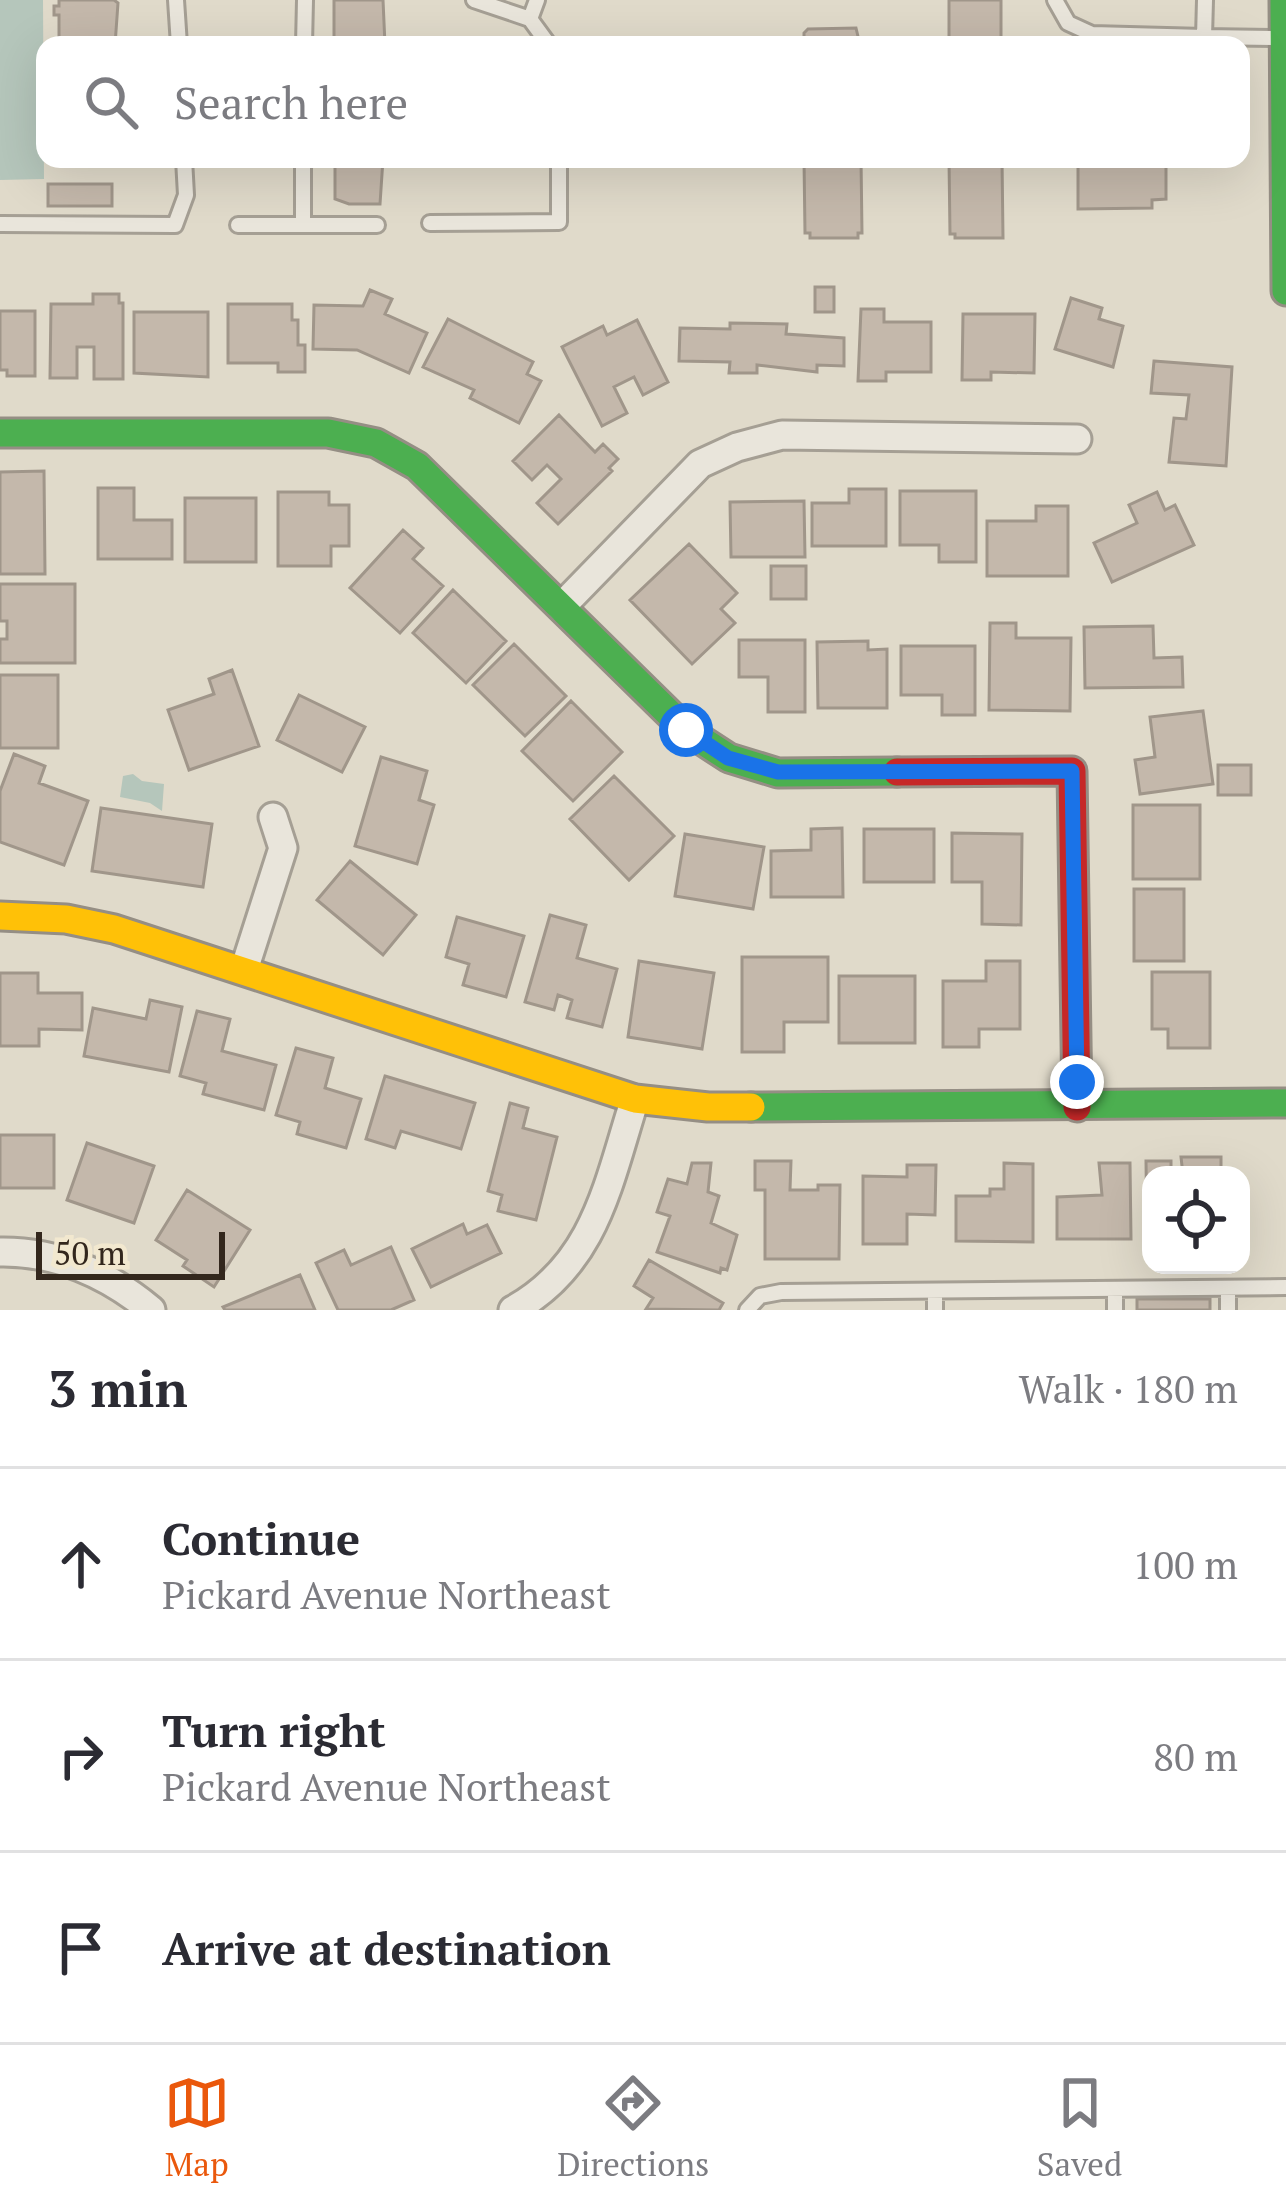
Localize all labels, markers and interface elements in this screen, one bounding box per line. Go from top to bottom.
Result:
search box [36,36,1250,168]
icon: search [78,69,144,135]
text: Search here [174,72,408,132]
route start [659,703,713,757]
route end [1050,1055,1104,1109]
map controls [1142,1166,1250,1274]
button: locate [1142,1166,1250,1274]
scale bar [36,1226,225,1279]
text: 50 m [54,1231,126,1274]
text: 3 min [48,1354,188,1422]
text: Walk · 180 m [1019,1362,1238,1414]
text: Continue [162,1508,360,1568]
icon: ahead [48,1531,114,1597]
text: 100 m [1133,1538,1238,1590]
text: Pickard Avenue Northeast [162,1568,611,1620]
text: Turn right [162,1700,386,1760]
icon: right [48,1723,114,1789]
text: 80 m [1153,1730,1238,1782]
text: Pickard Avenue Northeast [162,1760,611,1812]
icon: arrive [48,1915,114,1981]
text: Arrive at destination [162,1918,611,1978]
tab: Map [164,2070,230,2185]
tab: Directions [557,2070,709,2185]
tab: Saved [1037,2070,1122,2185]

